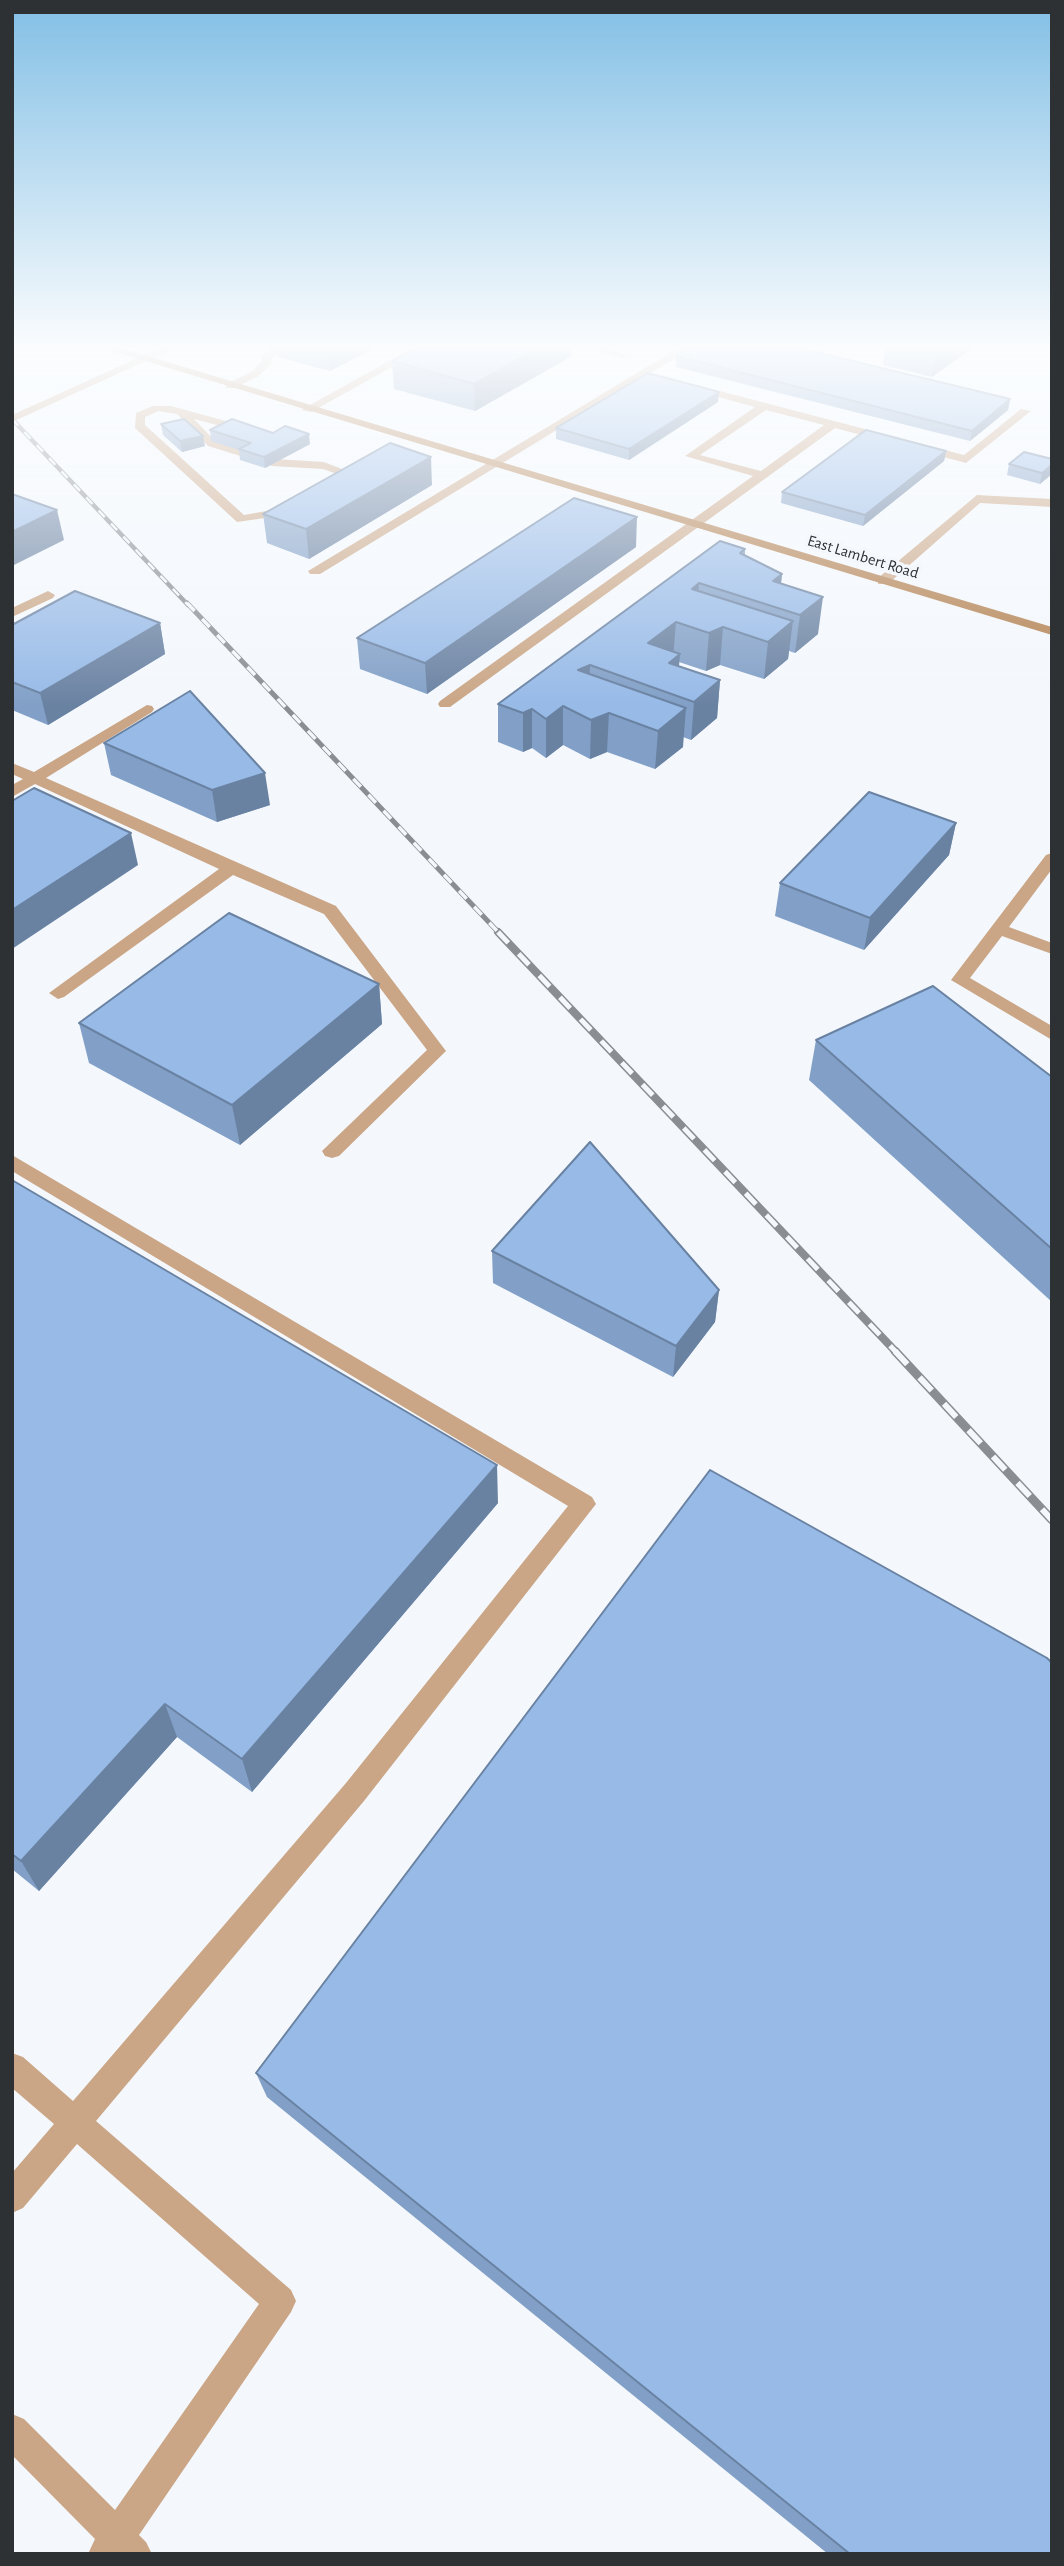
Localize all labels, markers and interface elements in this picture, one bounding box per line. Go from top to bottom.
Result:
street label: East Lambert Road [805,531,921,583]

